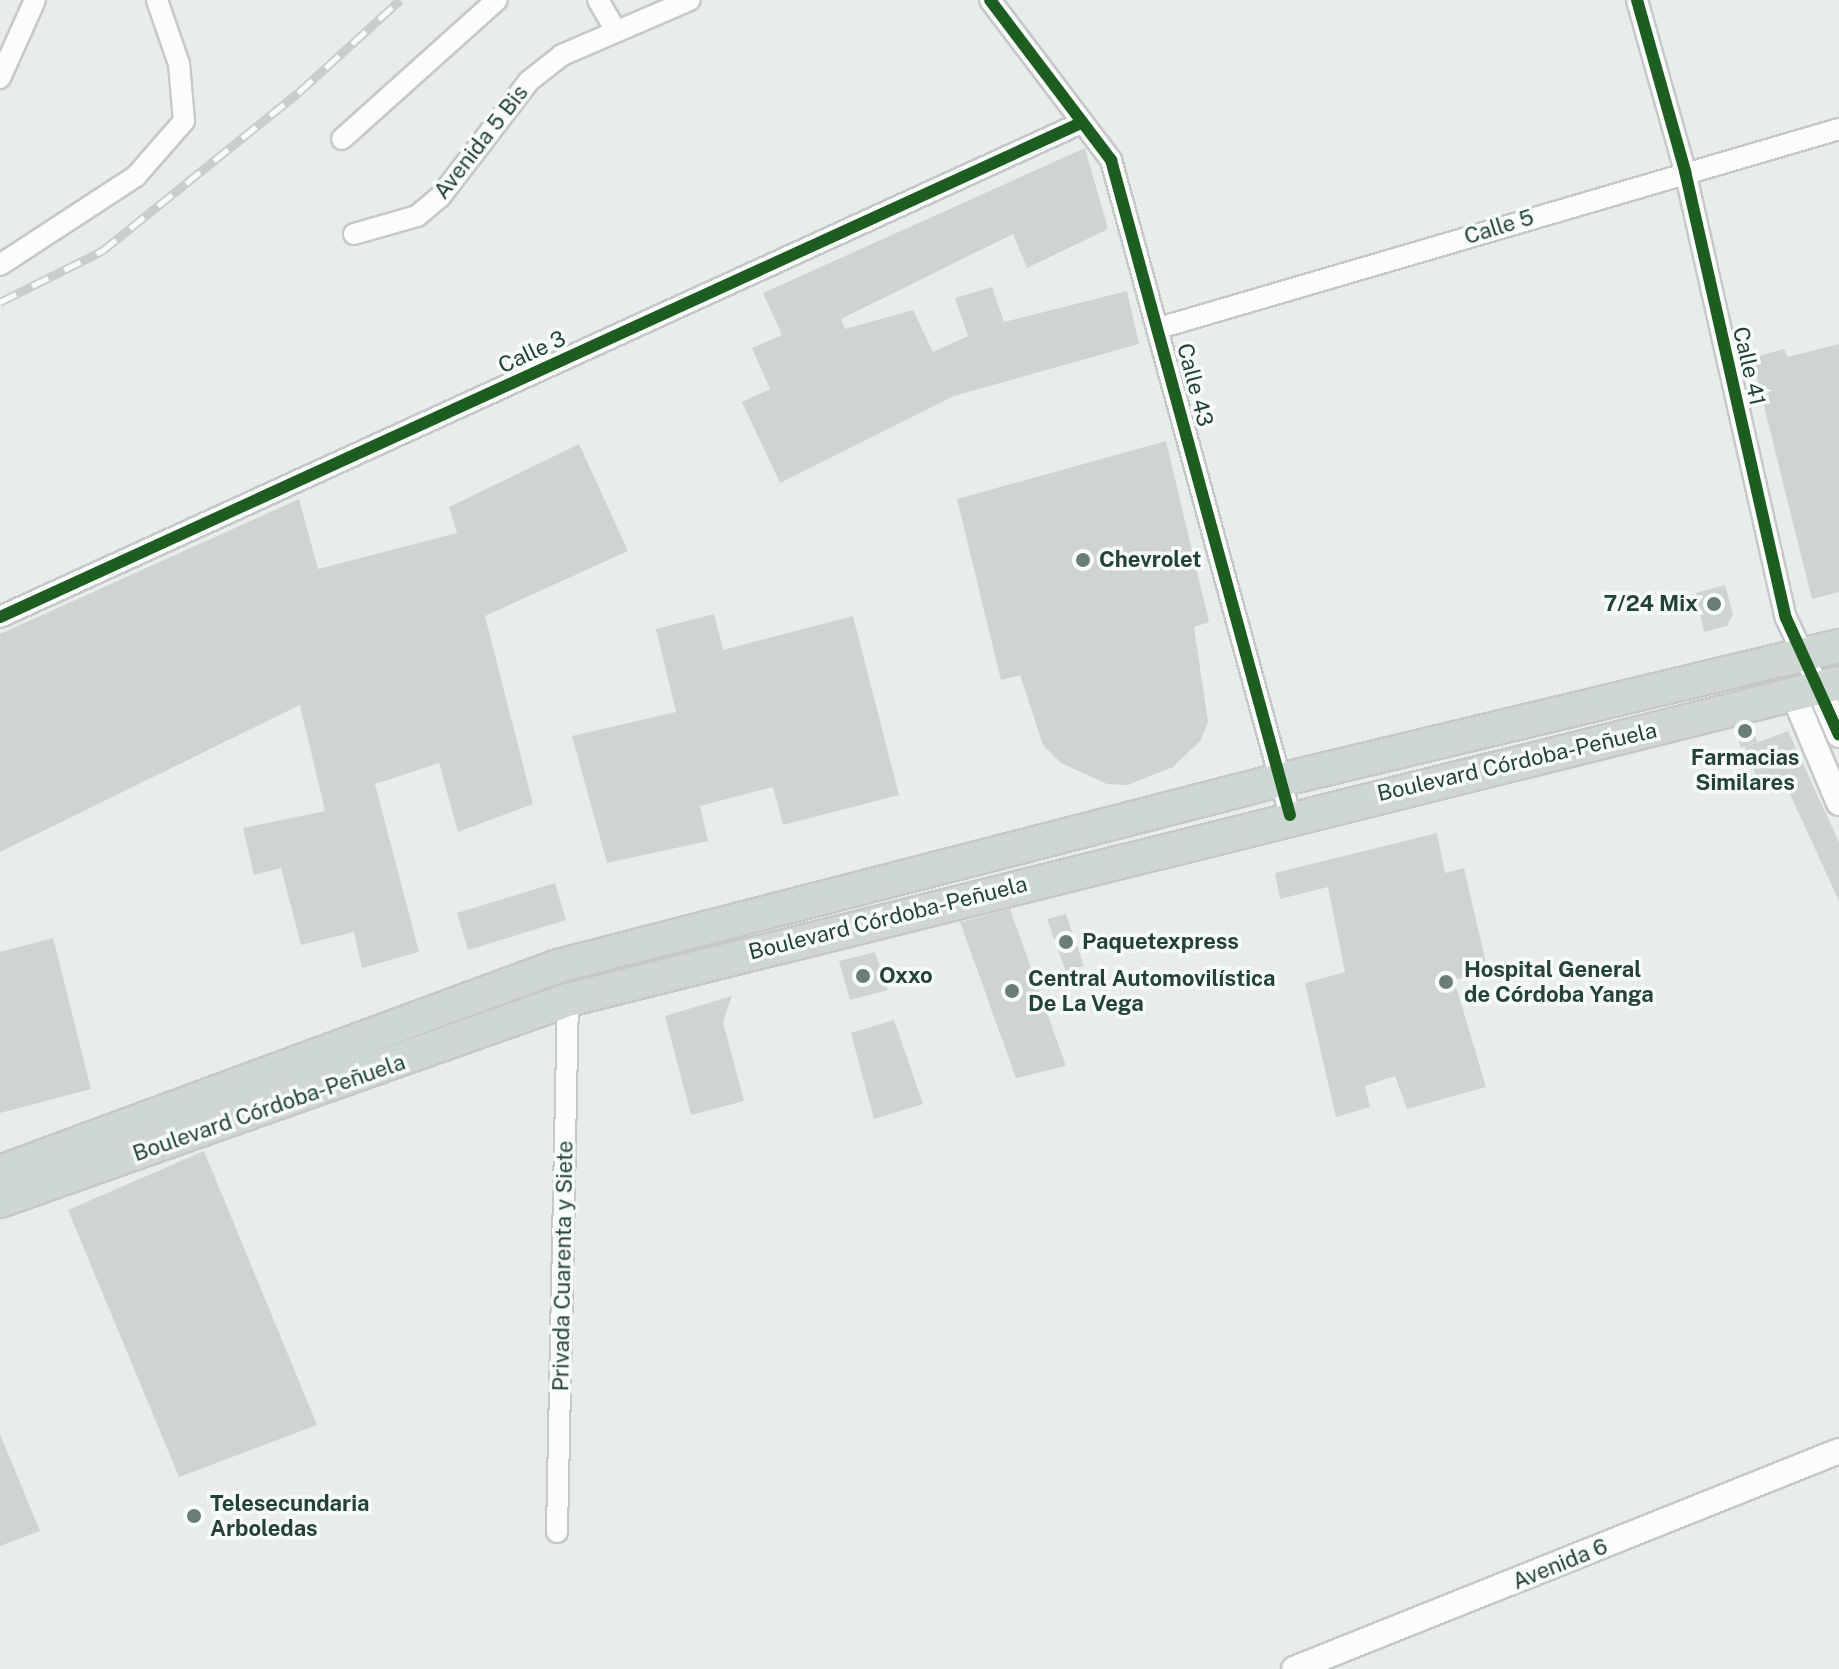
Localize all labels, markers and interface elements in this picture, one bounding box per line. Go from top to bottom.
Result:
street label: Avenida 5 Bis [428,80,534,204]
street label: Calle 5 [1461,204,1537,250]
street label: Calle 41 [1727,324,1771,408]
street label: Calle 3 [494,325,570,379]
street label: Calle 43 [1171,340,1219,430]
place label: Chevrolet [1099,547,1201,573]
marker: Chevrolet [1074,551,1092,569]
place label: 7/24 Mix [1603,591,1698,617]
marker: 7/24 Mix [1705,595,1723,613]
street label: Boulevard Córdoba-Peñuela [1375,717,1659,807]
marker: Farmacias Similares [1736,722,1754,740]
place label: Farmacias Similares [1691,744,1799,796]
street label: Boulevard Córdoba-Peñuela [746,871,1030,965]
place label: Paquetexpress [1082,929,1239,955]
marker: Paquetexpress [1057,933,1075,951]
place label: Hospital General de Córdoba Yanga [1464,956,1654,1008]
place label: Oxxo [879,963,933,989]
place label: Central Automovilística De La Vega [1028,965,1275,1016]
marker: Oxxo [854,967,872,985]
marker: Hospital General de Córdoba Yanga [1435,971,1457,993]
marker: Central Automovilística De La Vega [1003,982,1021,1000]
street label: Boulevard Córdoba-Peñuela [129,1049,409,1167]
street label: Privada Cuarenta y Siete [548,1140,578,1392]
place label: Telesecundaria Arboledas [210,1490,369,1542]
marker: Telesecundaria Arboledas [185,1507,203,1525]
street label: Avenida 6 [1509,1533,1611,1595]

